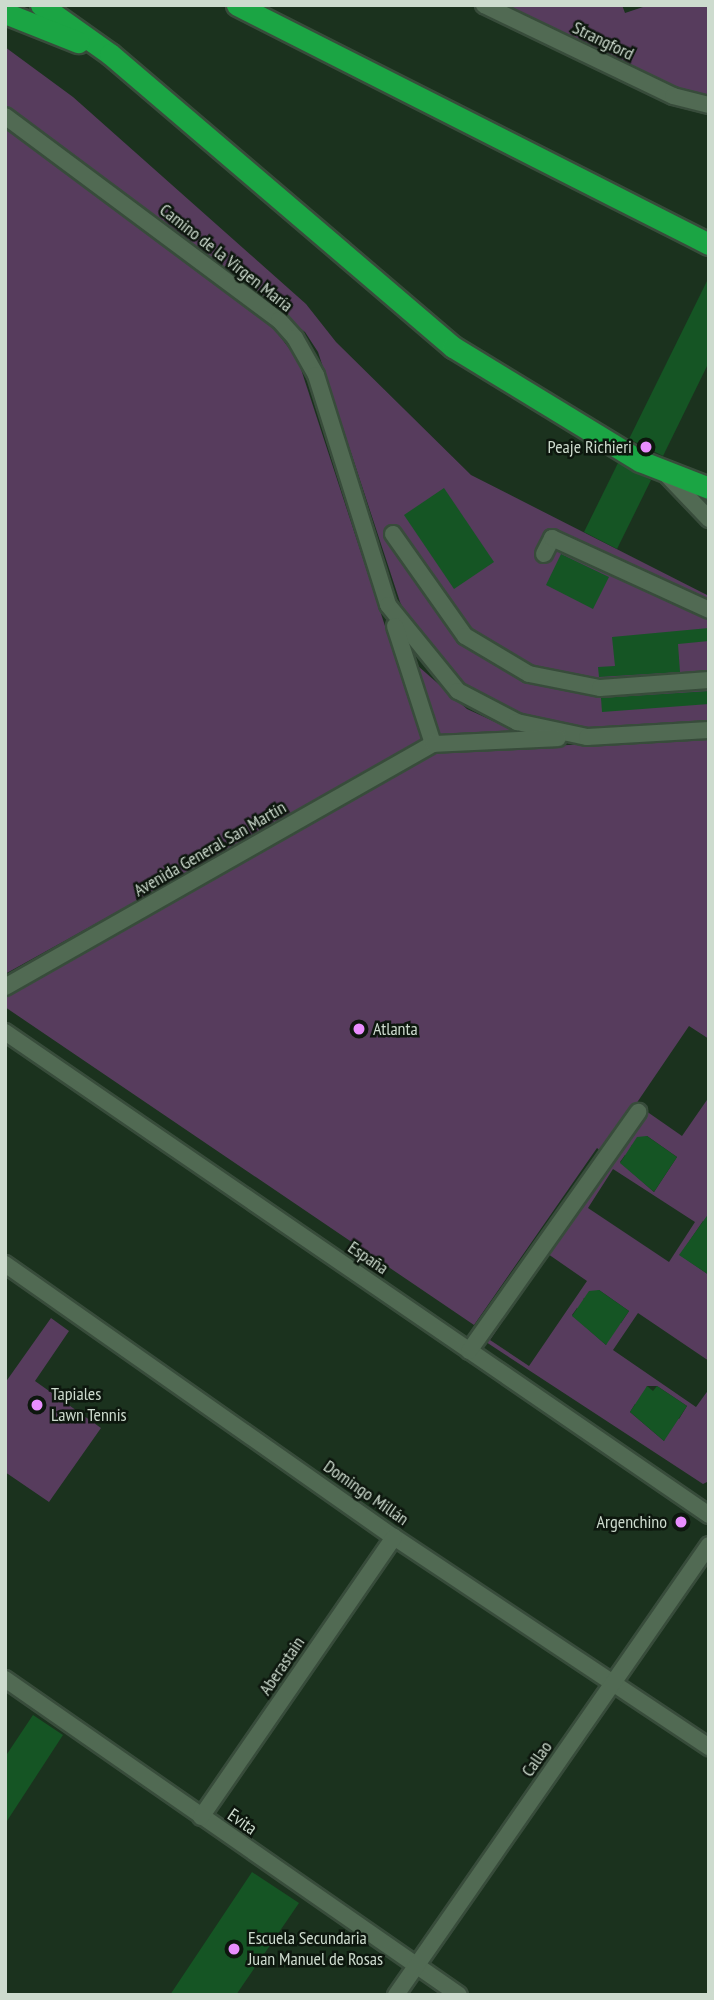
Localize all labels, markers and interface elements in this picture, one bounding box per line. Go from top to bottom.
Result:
street label: Strangford [569,17,637,65]
street label: Camino de la Virgen María [155,199,297,317]
place label: Peaje Richieri [548,436,632,458]
marker: Peaje Richieri [638,439,654,455]
street label: Avenida General San Martín [130,797,290,901]
place label: Atlanta [373,1018,418,1040]
marker: Atlanta [351,1021,367,1037]
street label: España [344,1237,392,1279]
place label: Tapiales Lawn Tennis [51,1384,127,1426]
marker: Tapiales Lawn Tennis [29,1397,45,1413]
street label: Domingo Millán [319,1456,413,1530]
place label: Argenchino [597,1511,667,1533]
marker: Argenchino [673,1514,689,1530]
street label: Aberastain [255,1633,309,1699]
street label: Callao [517,1737,557,1781]
street label: Evita [223,1804,261,1840]
place label: Escuela Secundaria Juan Manuel de Rosas [248,1928,383,1970]
marker: Escuela Secundaria Juan Manuel de Rosas [226,1941,242,1957]

